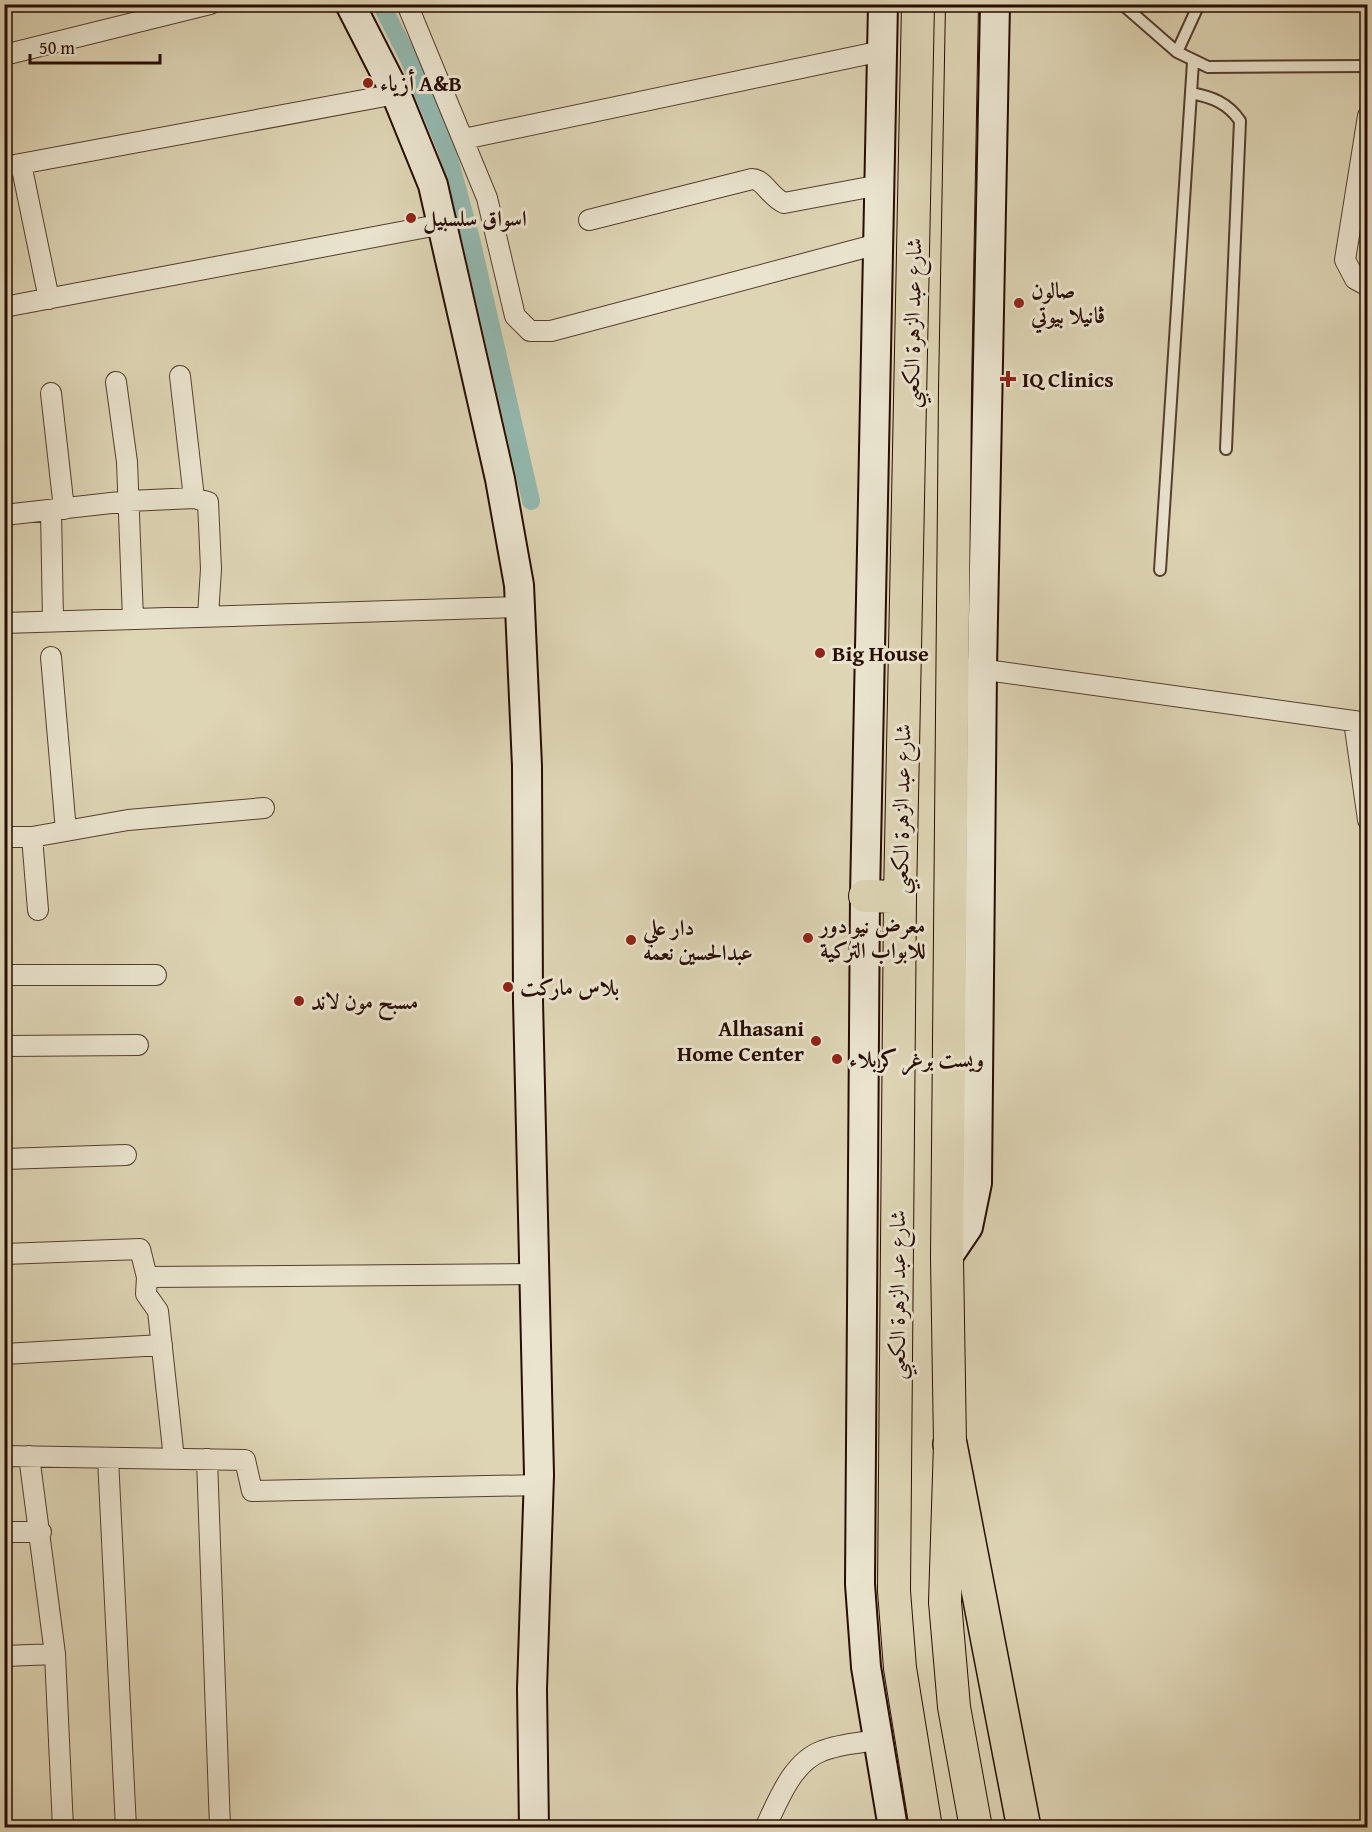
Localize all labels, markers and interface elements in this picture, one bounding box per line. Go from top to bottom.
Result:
scale bar [30,27,160,65]
text: 50 m [39,34,75,61]
place label: أزياء A&B [380,67,462,99]
marker: أزياء A&B [361,76,375,90]
place label: اسواق سلسبيل [423,202,527,234]
marker: اسواق سلسبيل [404,211,418,225]
street label: شارع عبد الزهرة الكعبي [895,238,934,408]
place label: صالون ڤانيلا بيوتي [1030,274,1105,334]
marker: صالون ڤانيلا بيوتي [1012,296,1026,310]
place label: IQ Clinics [1022,363,1114,395]
marker: IQ Clinics [999,370,1017,388]
place label: Big House [832,637,929,669]
marker: Big House [813,646,827,660]
street label: شارع عبد الزهرة الكعبي [884,724,923,894]
place label: معرض نيو دور للابواب التركية [817,909,926,966]
place label: دار علي عبدالحسين نعمه [642,911,753,968]
marker: معرض نيو دور للابواب التركية [801,931,815,945]
marker: دار علي عبدالحسين نعمه [624,933,638,947]
place label: بلاس ماركت [520,971,619,1003]
marker: بلاس ماركت [501,980,515,994]
place label: مسبح مون لاند [311,985,418,1021]
marker: مسبح مون لاند [292,994,306,1008]
place label: Alhasani Home Center [677,1012,804,1069]
marker: Alhasani Home Center [809,1034,823,1048]
place label: ويست برغر كربلاء [849,1043,984,1076]
marker: ويست برغر كربلاء [830,1052,844,1066]
street label: شارع عبد الزهرة الكعبي [881,1210,918,1380]

